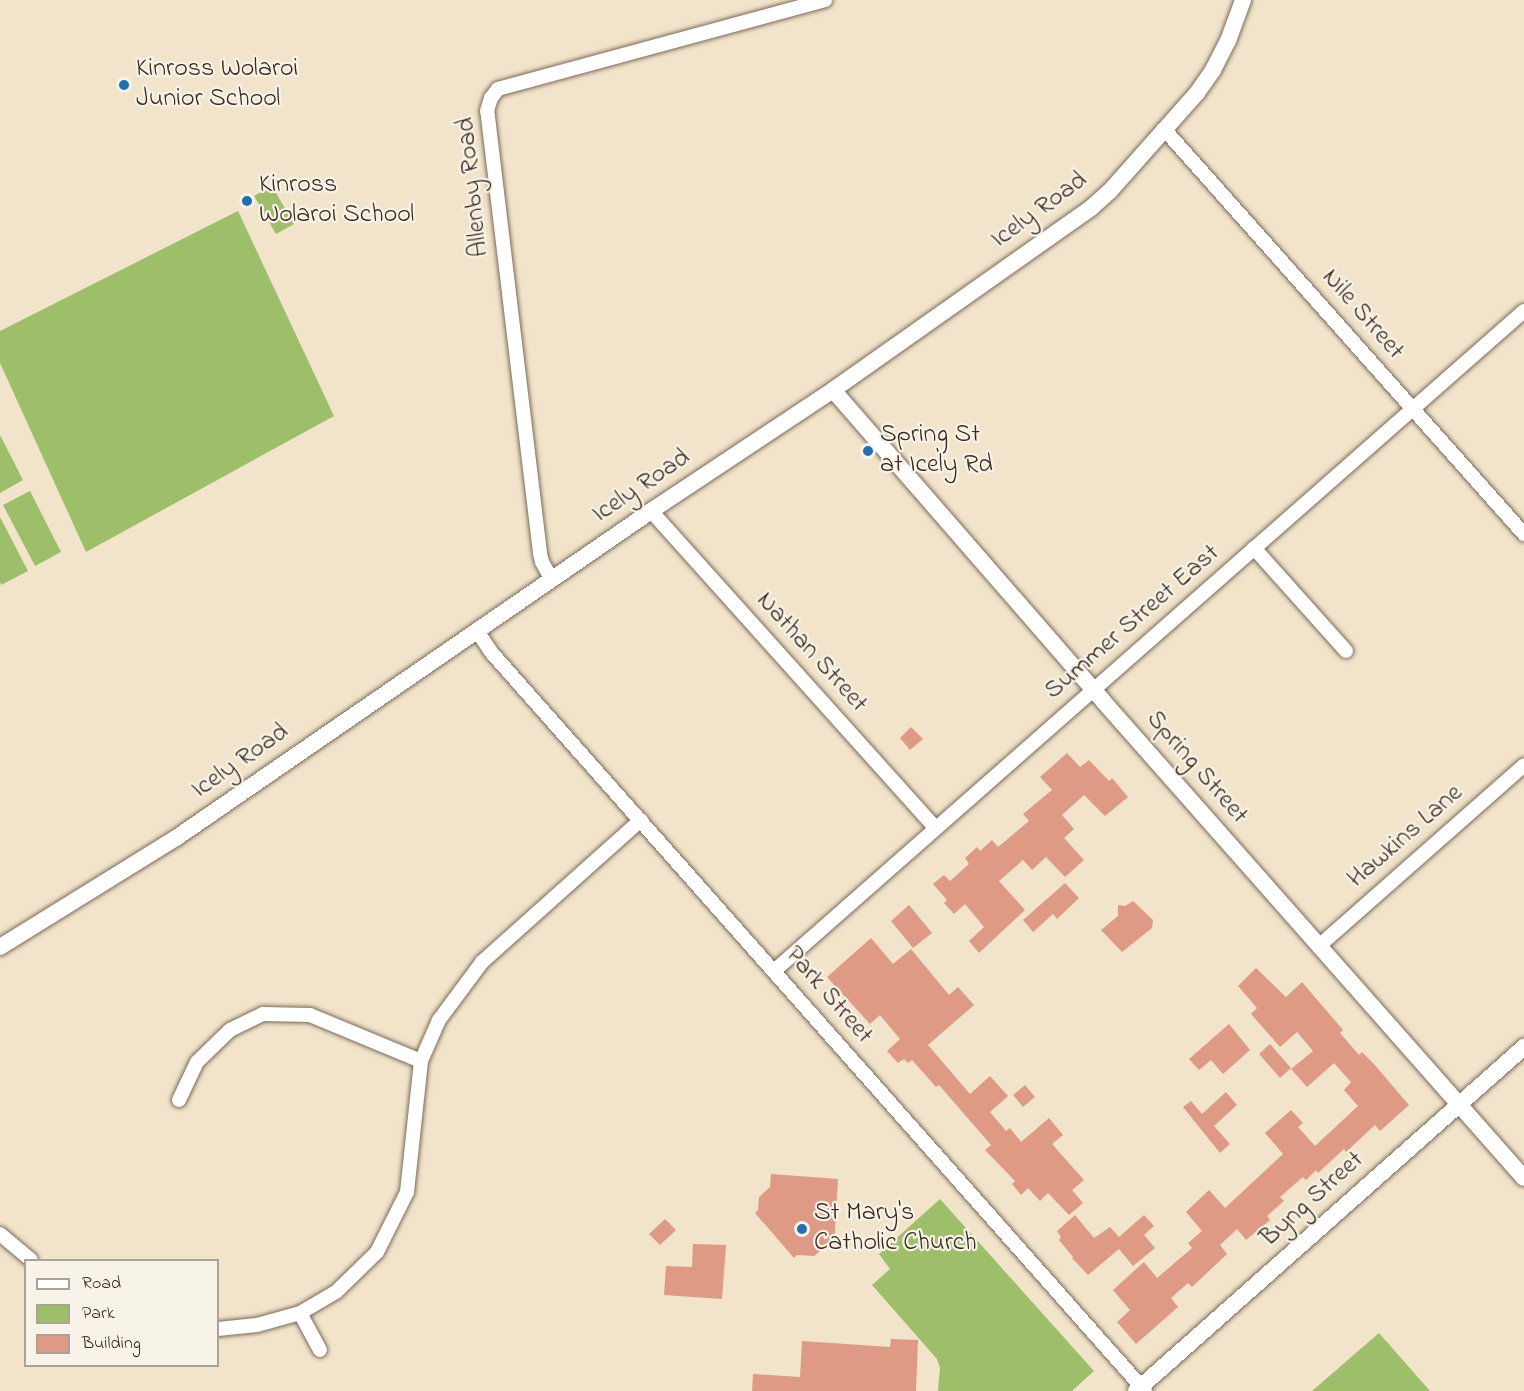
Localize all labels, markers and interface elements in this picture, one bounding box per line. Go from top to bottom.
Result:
place label: Kinross Wolaroi Junior School [136,54,298,116]
marker: Kinross Wolaroi Junior School [117,78,131,92]
street label: Allenby Road [451,116,497,258]
street label: Icely Road [986,166,1094,256]
place label: Kinross Wolaroi School [259,170,414,231]
marker: Kinross Wolaroi School [240,194,254,208]
street label: Nile Street [1314,263,1410,367]
place label: Spring St at Icely Rd [880,420,993,482]
street label: Icely Road [587,443,697,531]
marker: Spring St at Icely Rd [861,444,875,458]
street label: Summer Street East [1039,538,1227,708]
street label: Nathan Street [749,586,873,720]
street label: Spring Street [1138,705,1254,831]
street label: Icely Road [187,717,295,807]
street label: Hawkins Lane [1342,779,1470,895]
street label: Park Street [777,941,879,1051]
street label: Byng Street [1255,1145,1371,1255]
place label: St Mary's Catholic Church [814,1198,977,1260]
marker: St Mary's Catholic Church [795,1222,809,1236]
legend [24,1259,219,1367]
text: Road [82,1271,121,1297]
text: Park [82,1301,115,1327]
text: Building [82,1331,141,1357]

